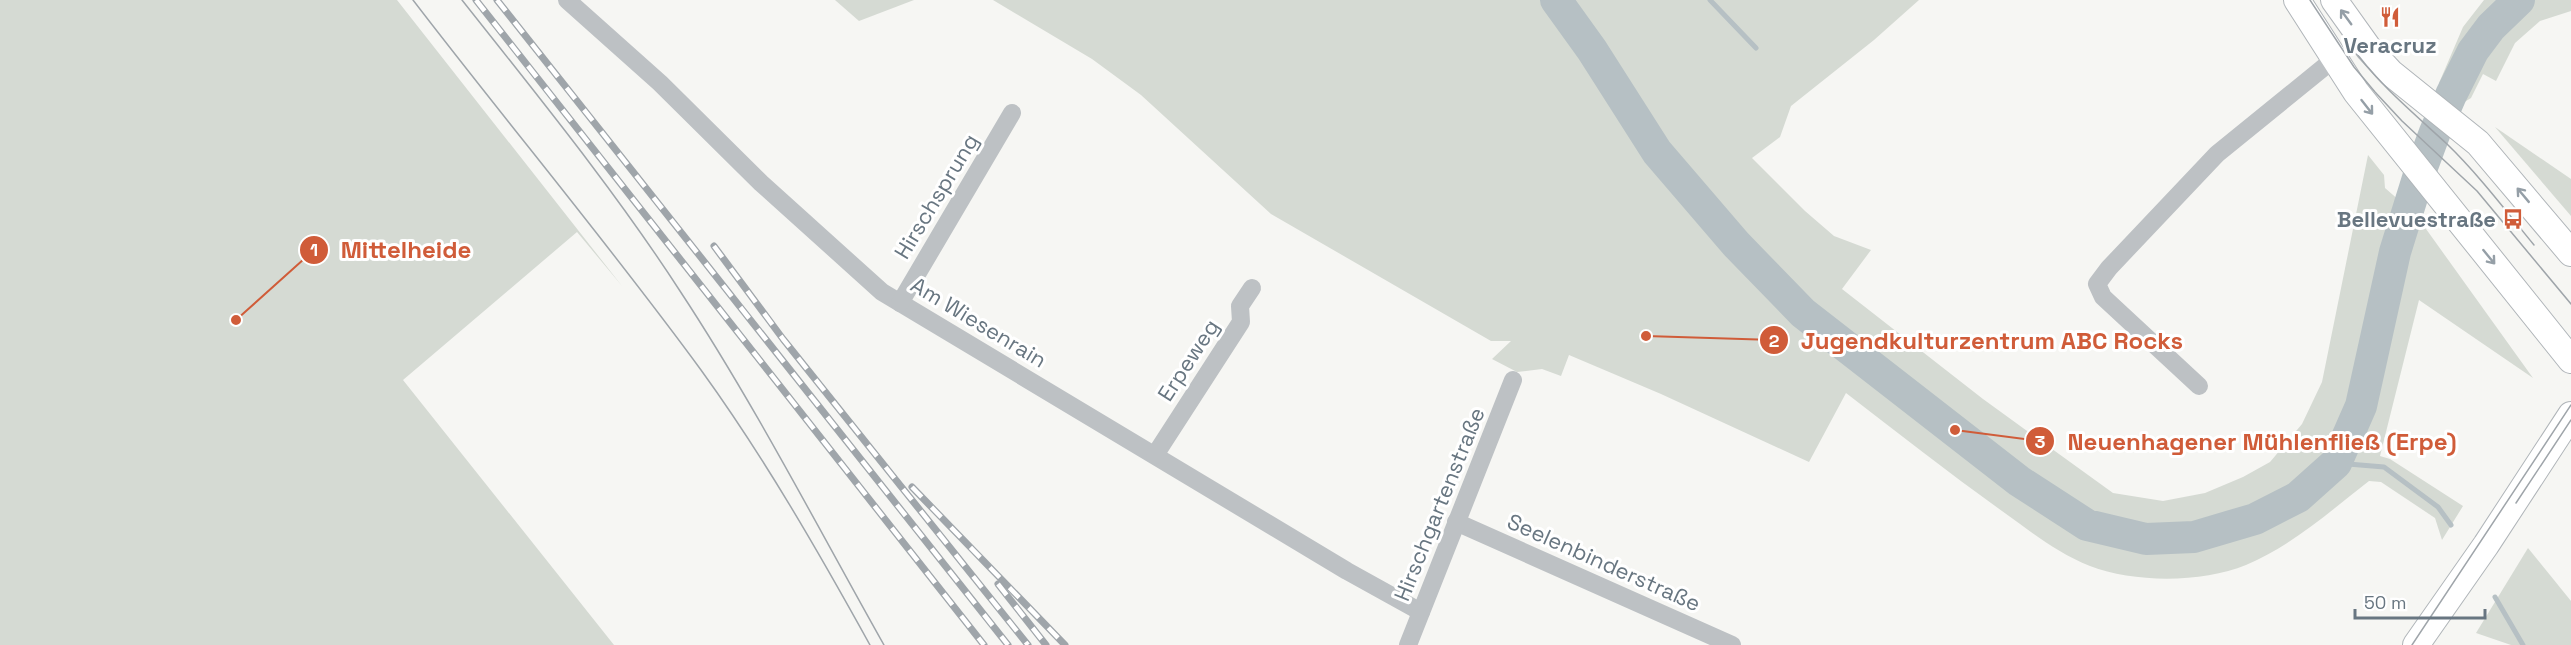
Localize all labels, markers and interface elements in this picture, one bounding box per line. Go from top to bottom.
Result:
restaurant icon: Veracruz [2378,5,2402,29]
one-way arrow [2340,10,2352,26]
place label: Veracruz [2343,31,2437,59]
one-way arrow [2361,98,2374,114]
street label: Hirschsprung [888,128,984,264]
one-way arrow [2517,187,2530,203]
place label: Bellevuestraße [2337,205,2496,233]
bus stop icon: Bellevuestraße [2501,207,2525,231]
callout: Mittelheide [299,229,484,271]
text: Mittelheide [341,234,471,265]
text: 1 [310,238,318,261]
one-way arrow [2482,249,2495,265]
street label: Am Wiesenrain [906,270,1052,374]
street label: Erpeweg [1151,314,1225,406]
callout: Jugendkulturzentrum ABC Rocks [1759,319,2195,361]
text: Jugendkulturzentrum ABC Rocks [1801,325,2183,356]
text: 2 [1769,329,1780,352]
street label: Hirschgartenstraße [1387,403,1491,605]
callout: Neuenhagener Mühlenfließ (Erpe) [2025,420,2468,462]
text: Neuenhagener Mühlenfließ (Erpe) [2067,426,2457,457]
text: 3 [2035,430,2046,453]
street label: Seelenbinderstraße [1503,507,1705,617]
scale bar [2355,582,2486,620]
text: 50 m [2364,591,2406,614]

